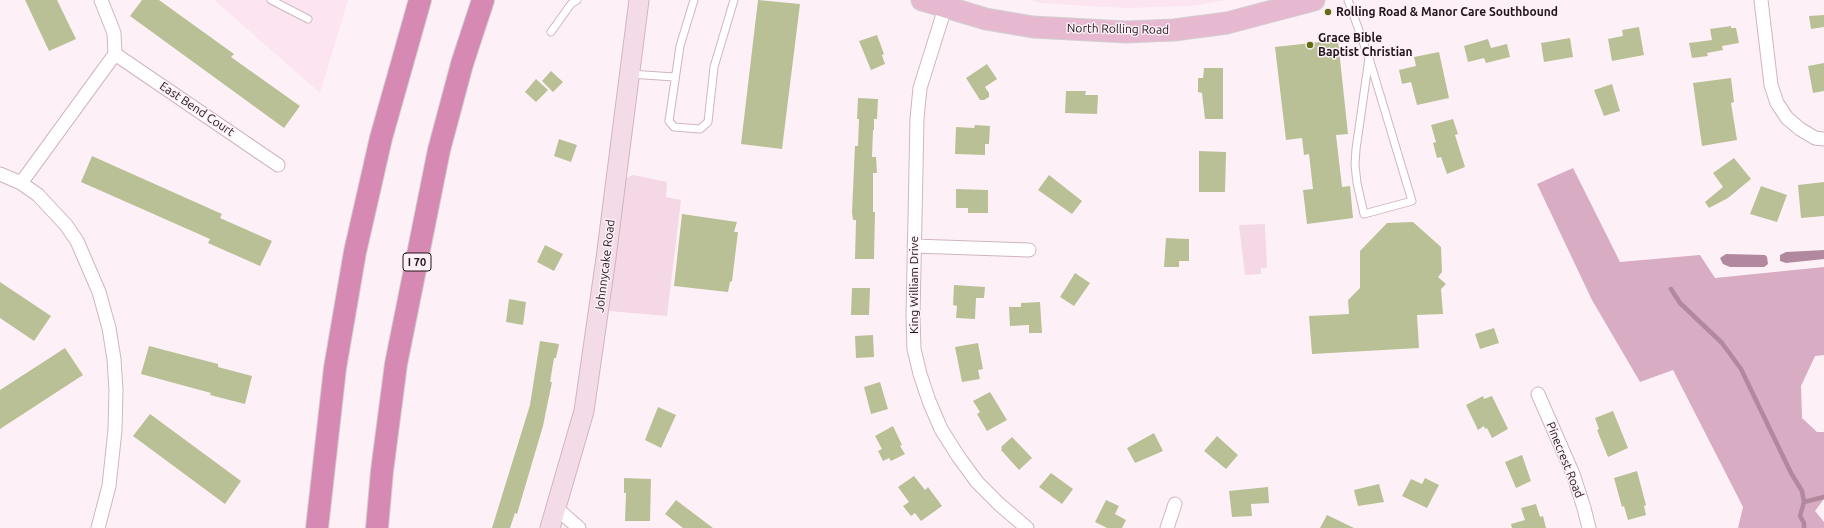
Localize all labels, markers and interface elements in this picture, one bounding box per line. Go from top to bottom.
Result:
place label: Rolling Road & Manor Care Southbound [1336,5,1558,19]
marker: Rolling Road & Manor Care Southbound [1323,7,1333,17]
street label: North Rolling Road [1067,21,1169,37]
place label: Grace Bible Baptist Christian [1318,31,1413,59]
marker: Grace Bible Baptist Christian [1305,40,1315,50]
street label: East Bend Court [157,79,237,139]
street label: Johnnycake Road [592,219,618,313]
street label: King William Drive [907,236,921,334]
road number: I 70 [403,253,431,271]
street label: Pinecrest Road [1543,420,1587,500]

